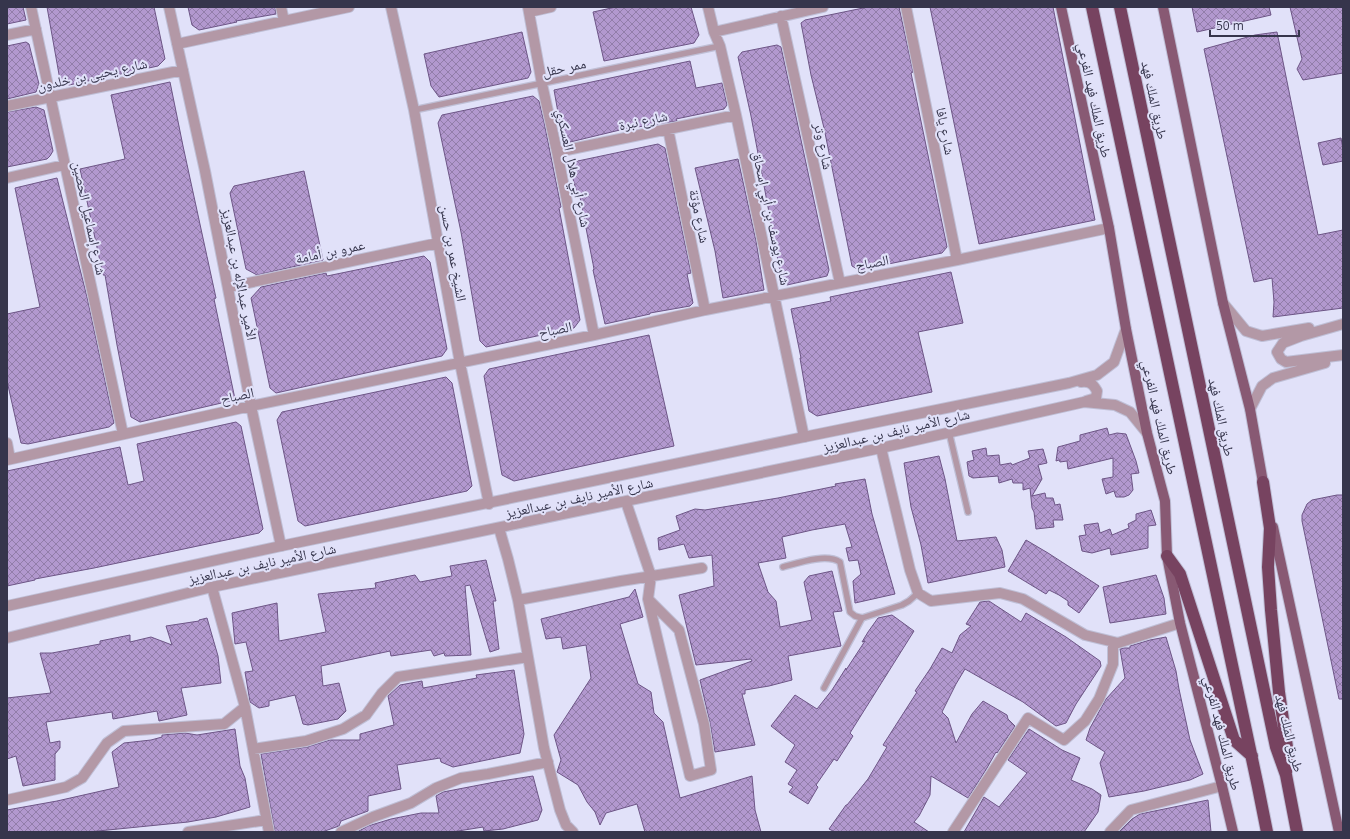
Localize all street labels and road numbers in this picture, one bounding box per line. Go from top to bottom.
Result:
street label: طريق الملك فهد الفرعي [1071,41,1116,160]
street label: شارع يحيى بن خلدون [35,53,149,96]
street label: ممر حقل [540,53,588,81]
street label: طريق الملك فهد [1136,59,1173,141]
street label: شارع نبرة [617,106,669,135]
street label: شارع يافا [931,106,960,157]
street label: شارع أبي هلال العسكري [550,107,596,229]
street label: شارع وتر [809,120,838,171]
street label: شارع يوسف بن أبي إسحاق [746,149,795,287]
street label: شارع إسماعيل الحصين [68,159,111,277]
street label: شارع مؤتة [684,187,715,245]
street label: الشيخ عمر بن حسن [435,203,472,303]
street label: الأمير عبدالإله بن عبدالعزيز [218,205,262,342]
street label: عمرو بن أمامة [294,234,366,268]
street label: الصباح [854,249,891,276]
street label: الصباح [537,316,574,343]
street label: طريق الملك فهد الفرعي [1135,358,1182,477]
street label: طريق الملك فهد [1203,376,1240,458]
street label: الصباح [219,382,256,409]
street label: شارع الأمير نايف بن عبدالعزيز [820,404,972,457]
street label: شارع الأمير نايف بن عبدالعزيز [502,472,655,523]
street label: شارع الأمير نايف بن عبدالعزيز [185,538,338,589]
street label: طريق الملك فهد الفرعي [1197,674,1246,793]
street label: طريق الملك فهد [1270,692,1309,774]

